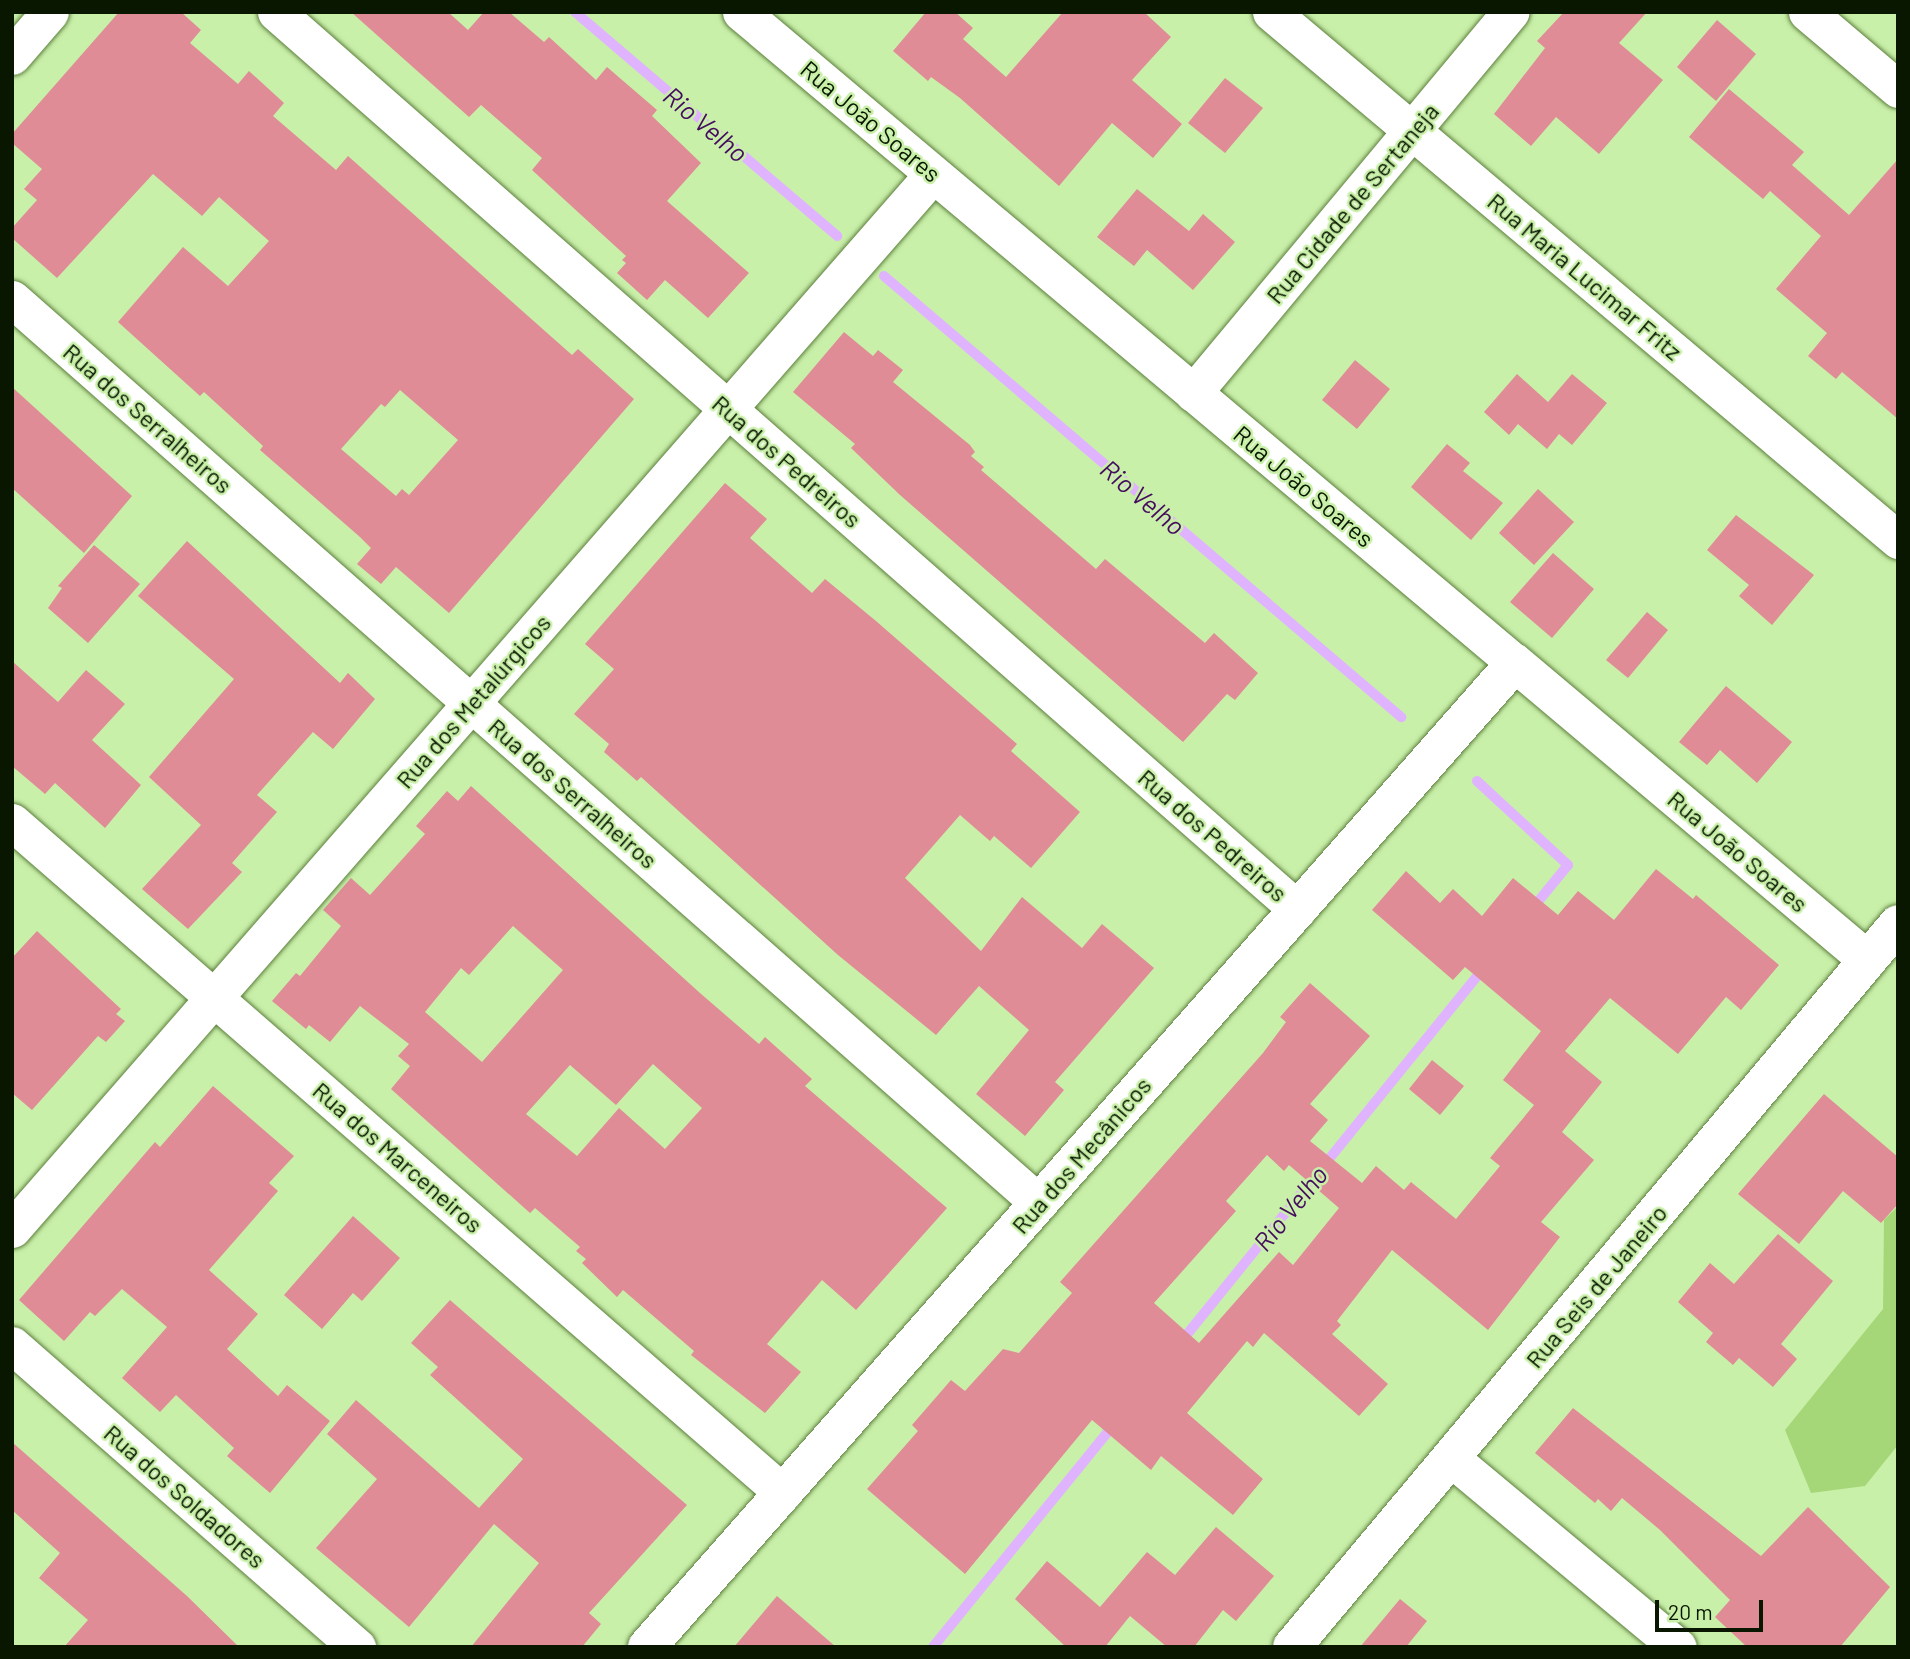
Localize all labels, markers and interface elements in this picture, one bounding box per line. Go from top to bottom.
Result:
street label: Rua João Soares [795,54,947,188]
water label: Rio Velho [657,80,755,168]
street label: Rua Cidade de Sertaneja [1260,97,1444,309]
street label: Rua Maria Lucimar Fritz [1482,186,1688,366]
street label: Rua dos Serralheiros [58,337,238,499]
street label: Rua dos Pedreiros [707,389,867,533]
street label: Rua João Soares [1228,419,1380,553]
water label: Rio Velho [1094,453,1192,541]
street label: Rua dos Metalúrgicos [390,608,556,794]
street label: Rua dos Serralheiros [483,712,663,874]
street label: Rua dos Pedreiros [1133,763,1293,907]
street label: Rua João Soares [1662,784,1814,918]
street label: Rua dos Mecânicos [1005,1071,1157,1239]
street label: Rua dos Marceneiros [307,1076,489,1238]
water label: Rio Velho [1246,1159,1334,1257]
street label: Rua Seis de Janeiro [1519,1199,1673,1373]
street label: Rua dos Soldadores [99,1418,271,1574]
scale bar [1658,1586,1766,1630]
text: 20 m [1668,1599,1713,1624]

